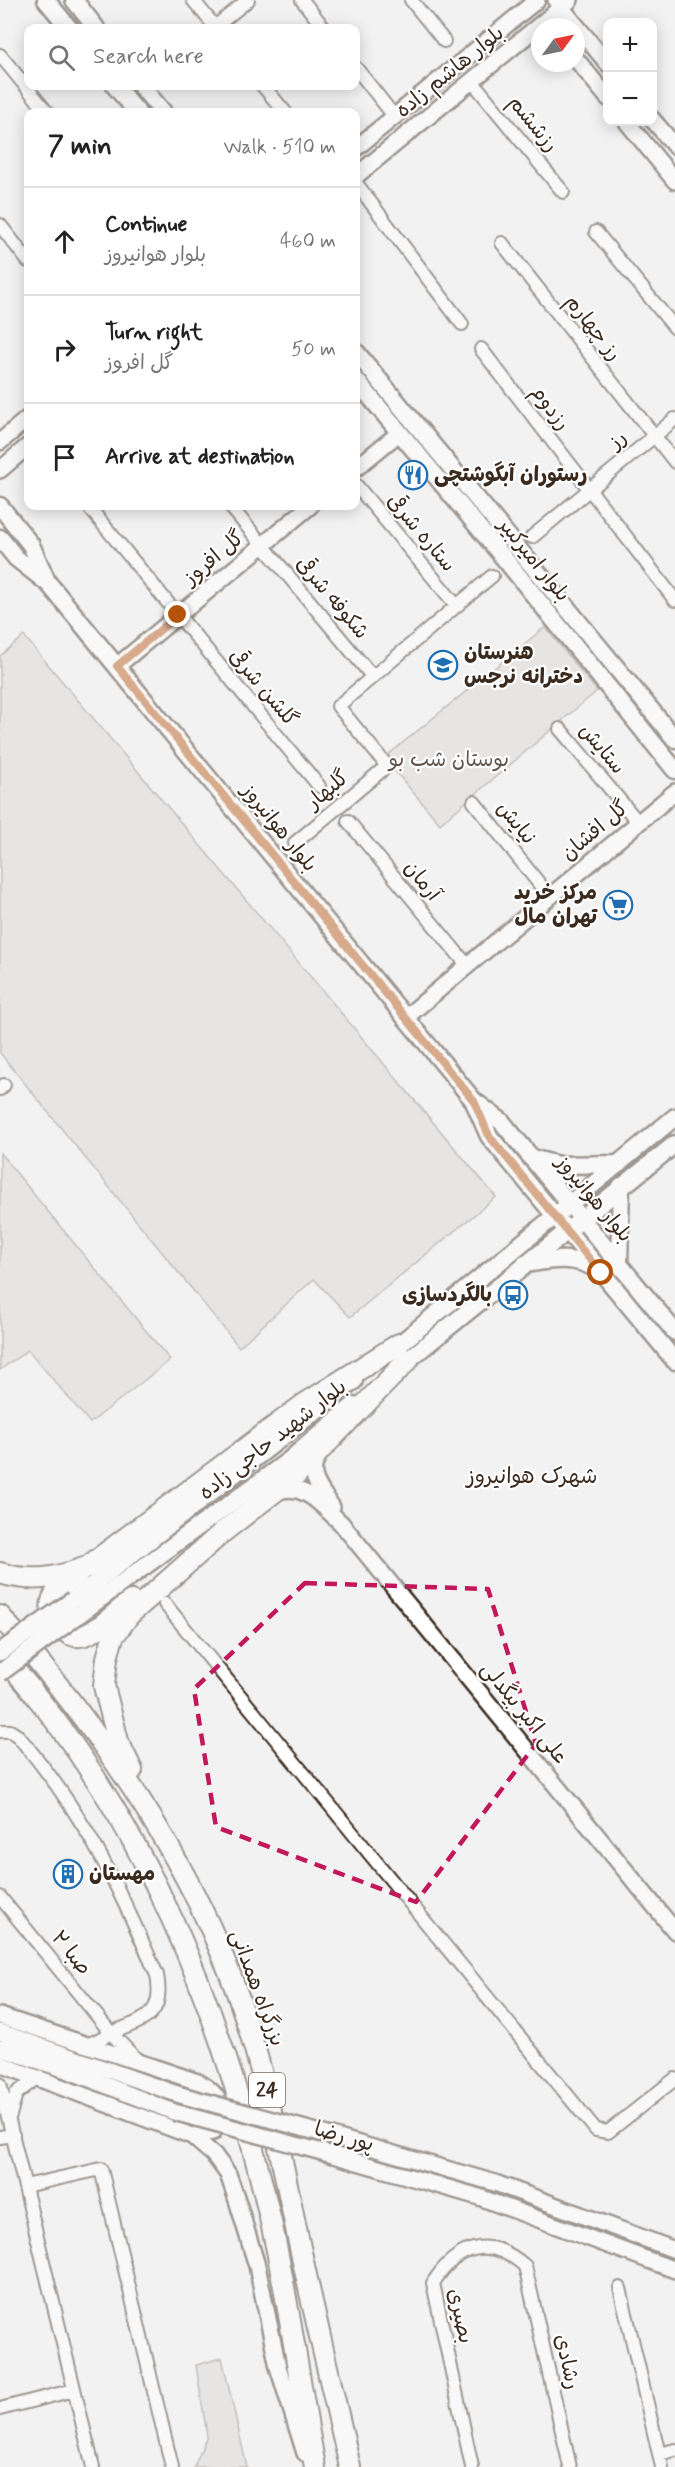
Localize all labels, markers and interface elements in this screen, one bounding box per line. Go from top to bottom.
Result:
north arrow [531,18,585,72]
map controls [603,18,657,126]
button: + [603,18,657,72]
street label: بلوار هاشم زاده [390,20,511,125]
search box [24,24,360,90]
icon: search [45,41,78,74]
text: Search here [93,43,204,71]
button: − [603,72,657,126]
street label: رزششم [501,90,565,159]
text: 7 min [48,130,112,164]
text: Walk · 510 m [223,134,336,161]
text: Continue [105,211,187,239]
icon: ahead [48,225,81,258]
text: 460 m [280,228,336,255]
text: بلوار هوانیروز [105,242,206,269]
street label: رز چهارم [557,289,628,368]
text: Turn right [105,319,203,347]
icon: right [48,333,81,366]
text: 50 m [291,336,336,363]
text: گل افروز [105,350,173,377]
street label: رزدوم [523,380,576,437]
street label: رز [601,424,633,457]
icon: arrive [48,441,81,474]
text: Arrive at destination [105,443,295,471]
restaurant icon: رستوران آبگوشتچی [397,459,429,491]
place label: رستوران آبگوشتچی [434,461,587,489]
street label: ستاره شرقی [380,488,462,578]
street label: بلوار امیرکبیر [490,511,576,608]
street label: گل افروز [176,524,250,593]
street label: شکوفه شرقی [289,551,375,645]
route end [164,601,190,627]
place label: هنرستان دخترانه نرجس [464,639,583,691]
street label: گلشن شرقی [222,643,304,733]
school or university icon: هنرستان دخترانه نرجس [427,649,459,681]
street label: ستایش [572,718,632,780]
park label: بوستان شب بو [387,746,509,774]
street label: گلبهار [299,764,355,817]
street label: بلوار هوانیروز [233,776,323,878]
street label: نیایش [490,795,542,851]
street label: گل افشان [555,795,635,867]
street label: آرمان [397,855,447,908]
place label: مرکز خرید تهران مال [514,879,598,931]
supermarket icon: مرکز خرید تهران مال [602,889,634,921]
street label: بلوار هوانیروز [548,1148,639,1249]
route start [587,1259,613,1285]
bus stop icon: بالگردسازی [497,1279,529,1311]
place label: بالگردسازی [402,1281,492,1309]
street label: بلوار شهید حاجی زاده [193,1373,353,1507]
district label: شهرک هوانیروز [465,1463,597,1491]
street label: علی اکبر بیگدلی [474,1656,574,1770]
building icon: مهستان [52,1858,84,1890]
place label: مهستان [89,1860,155,1888]
street label: صبا ۲ [44,1925,98,1981]
street label: بزرگراه همدانی [223,1926,291,2050]
road number: 24 [249,2073,285,2107]
street label: پور رضا [311,2115,377,2159]
street label: بصیری [441,2286,479,2346]
street label: رشادی [547,2332,587,2392]

